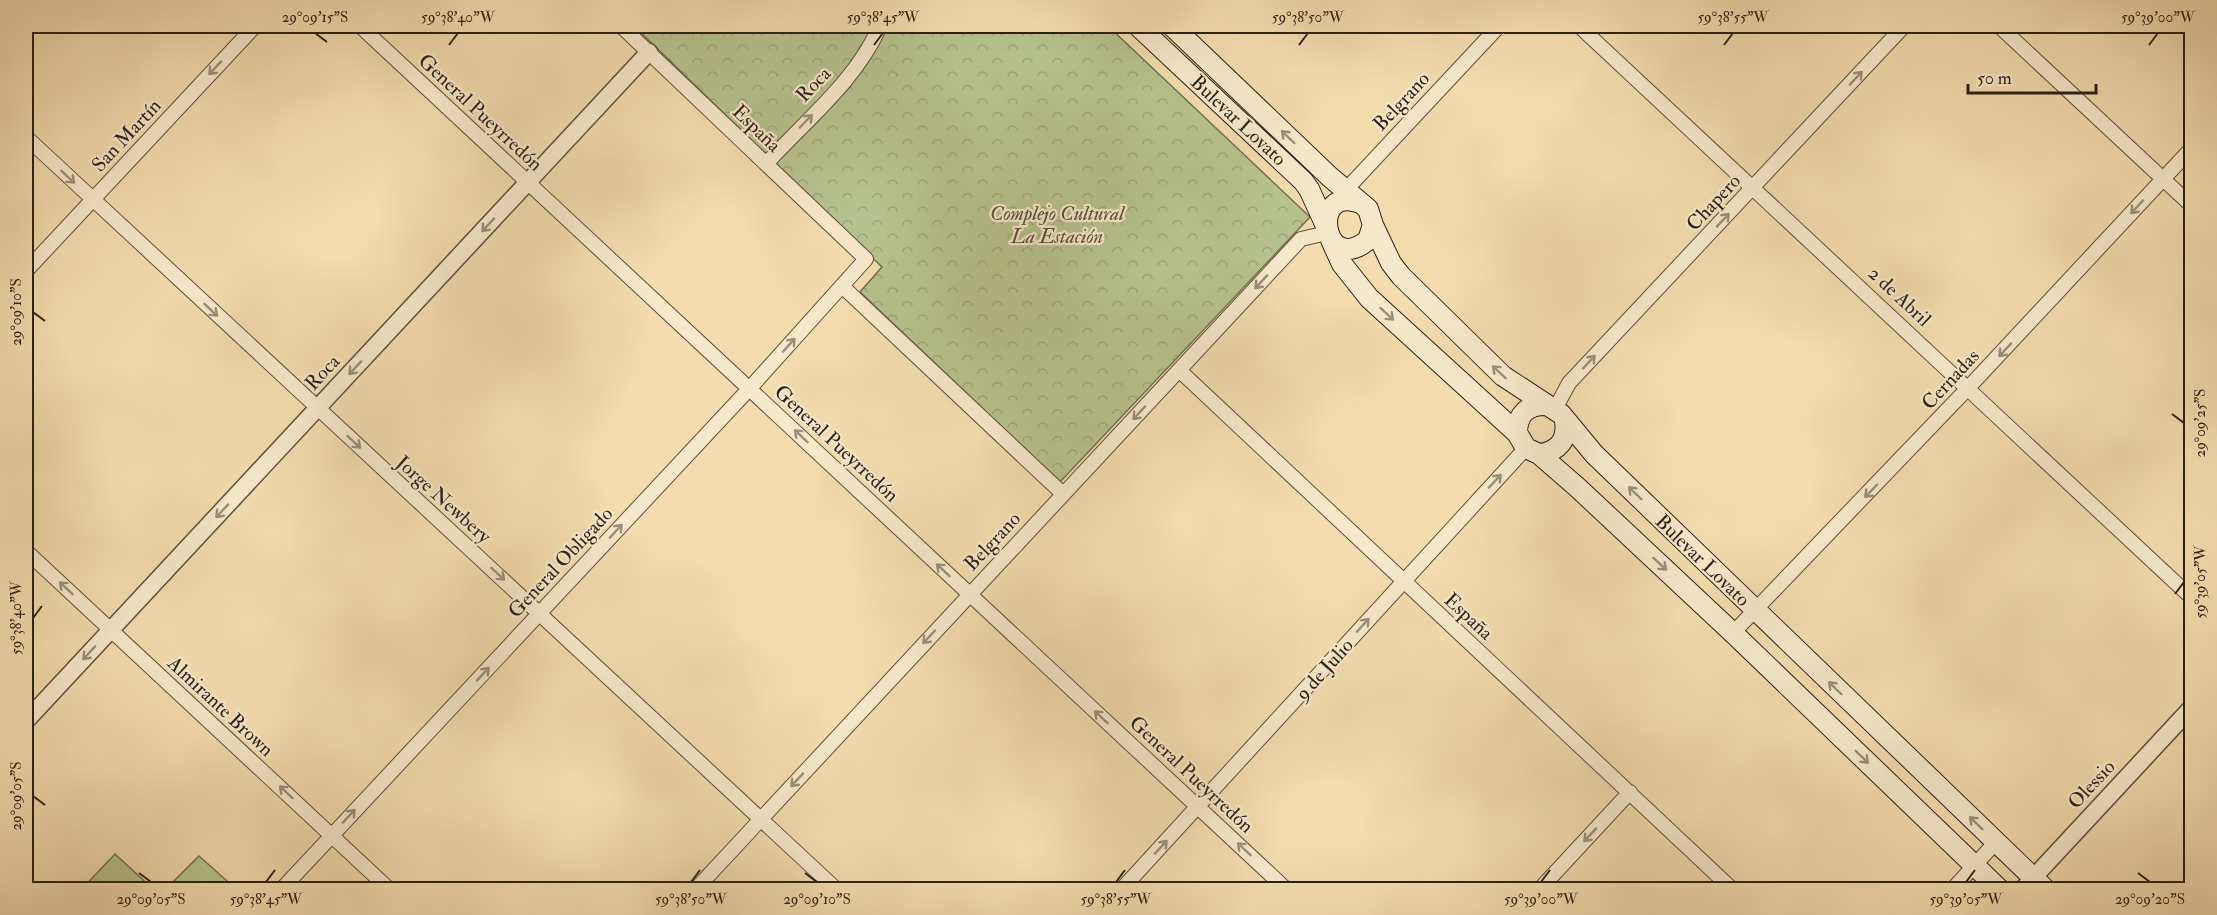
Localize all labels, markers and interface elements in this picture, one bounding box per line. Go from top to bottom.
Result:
text: 29°09'15"S [282,8,348,27]
text: 59°38'40"W [421,8,496,27]
text: 59°38'45"W [847,8,920,27]
text: 59°38'50"W [1272,8,1345,27]
text: 59°38'55"W [1697,8,1769,27]
text: 59°39'00"W [2121,8,2196,27]
street label: General Pueyrredón [413,48,548,176]
scale bar [1968,57,2096,95]
one-way arrow [208,61,222,76]
street label: Roca [790,61,837,107]
street label: Belgrano [1368,66,1435,136]
text: 50 m [1977,67,2012,90]
street label: Bulevar Lovato [1185,70,1292,171]
one-way arrow [1849,70,1863,85]
street label: San Martín [86,94,167,177]
street label: España [726,99,787,159]
one-way arrow [799,114,813,129]
one-way arrow [1281,130,1296,144]
street label: Chapero [1681,169,1747,237]
one-way arrow [61,170,76,184]
one-way arrow [2130,199,2145,214]
park label: Complejo Cultural La Estación [990,201,1126,249]
one-way arrow [1716,213,1730,228]
one-way arrow [480,218,495,233]
street label: 2 de Abril [1863,261,1936,332]
one-way arrow [1254,274,1268,289]
text: 29°09'10"S [7,278,26,346]
one-way arrow [203,303,218,317]
one-way arrow [1379,307,1394,321]
one-way arrow [782,337,796,352]
one-way arrow [1997,342,2012,357]
street label: Cernadas [1916,344,1985,415]
street label: Roca [300,349,346,396]
one-way arrow [1582,354,1596,369]
one-way arrow [348,360,362,375]
one-way arrow [1492,365,1507,379]
street label: General Pueyrredón [769,379,904,507]
text: 29°09'25"S [2191,389,2210,457]
one-way arrow [1132,405,1146,420]
one-way arrow [793,429,808,443]
one-way arrow [346,435,361,449]
street label: Jorge Newbery [390,449,497,550]
one-way arrow [1488,474,1502,489]
one-way arrow [1863,484,1878,499]
one-way arrow [1627,486,1642,501]
street label: General Obligado [503,502,618,623]
one-way arrow [214,503,229,518]
street label: Belgrano [959,506,1026,576]
street label: Bulevar Lovato [1650,509,1755,612]
one-way arrow [609,524,623,539]
text: 59°39'05"W [2191,545,2210,618]
one-way arrow [1652,557,1667,571]
one-way arrow [935,563,950,577]
one-way arrow [490,567,505,581]
text: 59°38'40"W [7,580,26,655]
one-way arrow [58,581,73,596]
street label: España [1438,587,1499,647]
one-way arrow [1356,618,1371,633]
one-way arrow [922,630,936,645]
street label: 9 de Julio [1289,633,1359,707]
one-way arrow [82,646,96,661]
street label: Almirante Brown [162,650,279,762]
one-way arrow [475,666,490,681]
one-way arrow [1828,681,1843,695]
one-way arrow [1094,709,1109,724]
street label: General Pueyrredón [1124,710,1259,838]
one-way arrow [1854,749,1869,763]
street label: Olessio [2062,755,2120,814]
text: 29°09'05"S [7,762,26,830]
one-way arrow [789,773,804,788]
one-way arrow [278,785,293,799]
one-way arrow [342,809,356,824]
one-way arrow [1969,816,1984,830]
one-way arrow [1583,827,1597,842]
one-way arrow [1154,839,1168,854]
one-way arrow [1237,843,1252,857]
text: 29°09'05"S [117,890,185,909]
text: 59°38'45"W [230,890,303,909]
text: 59°38'50"W [655,890,728,909]
text: 29°09'10"S [783,890,851,909]
text: 59°38'55"W [1080,890,1152,909]
text: 59°39'00"W [1504,890,1579,909]
text: 59°39'05"W [1930,890,2003,909]
text: 29°09'20"S [2115,890,2185,909]

